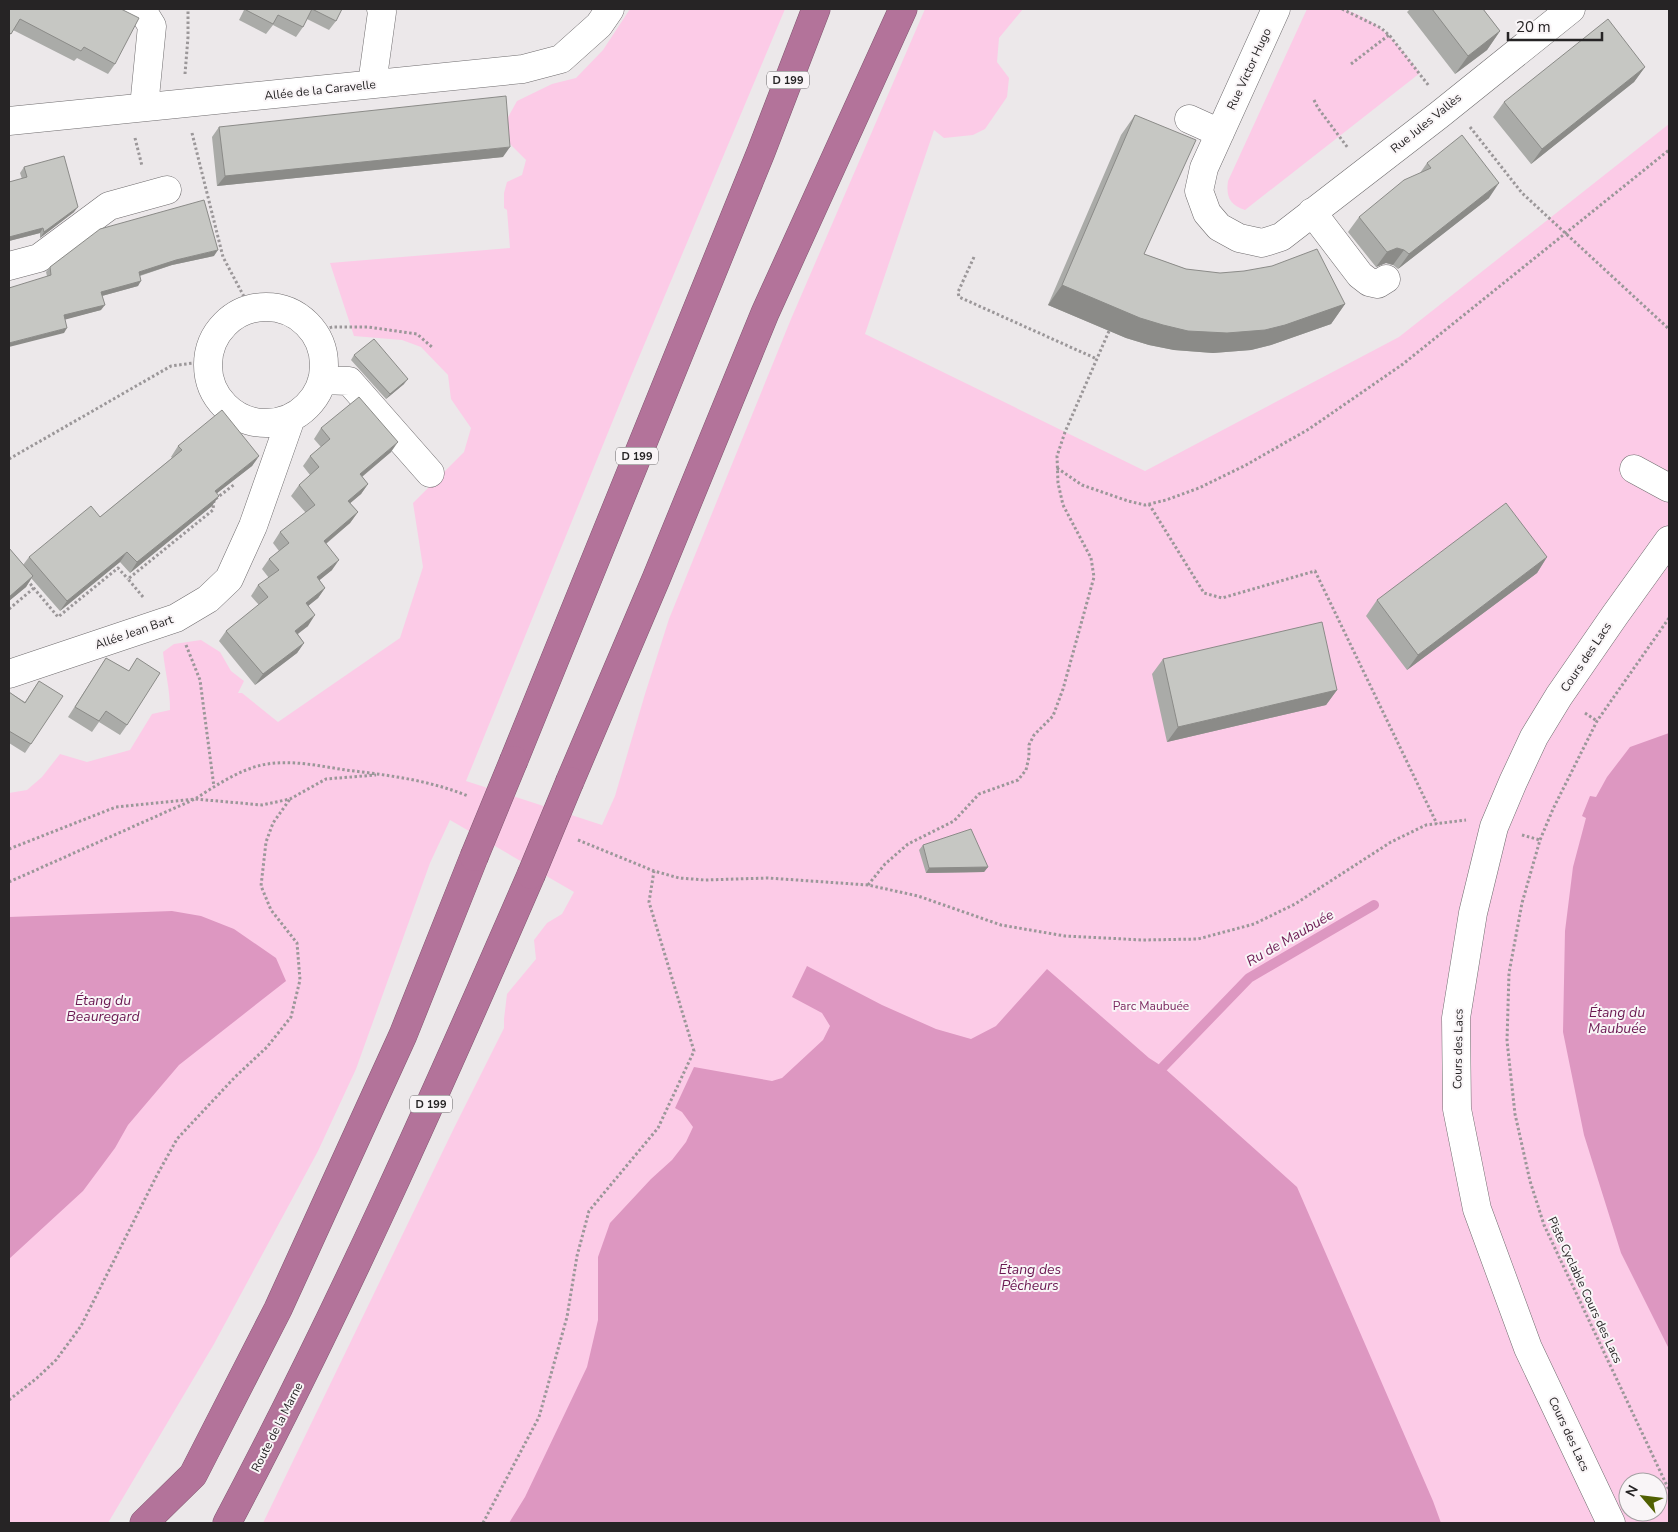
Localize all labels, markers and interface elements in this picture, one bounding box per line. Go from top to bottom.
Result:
scale bar [1508,10,1602,42]
text: 20 m [1516,17,1551,37]
street label: Rue Victor Hugo [1223,25,1275,113]
road number: D 199 [767,72,809,88]
street label: Allée de la Caravelle [264,76,376,104]
street label: Rue Jules Vallès [1387,89,1465,157]
road number: D 199 [616,448,658,464]
street label: Allée Jean Bart [93,611,176,653]
street label: Cours des Lacs [1557,619,1615,695]
water label: Ru de Maubuée [1243,905,1338,971]
water label: Étang du Beauregard [66,991,140,1026]
park label: Parc Maubuée [1113,998,1189,1014]
water label: Étang du Maubuée [1588,1003,1647,1038]
street label: Cours des Lacs [1449,1008,1467,1089]
road number: D 199 [410,1096,452,1112]
street label: Piste Cyclable Cours des Lacs [1544,1214,1626,1366]
water label: Étang des Pêcheurs [999,1260,1062,1295]
street label: Route de la Marne [248,1379,306,1475]
street label: Cours des Lacs [1545,1394,1593,1474]
north arrow [1618,1472,1668,1522]
text: N [1621,1482,1643,1500]

